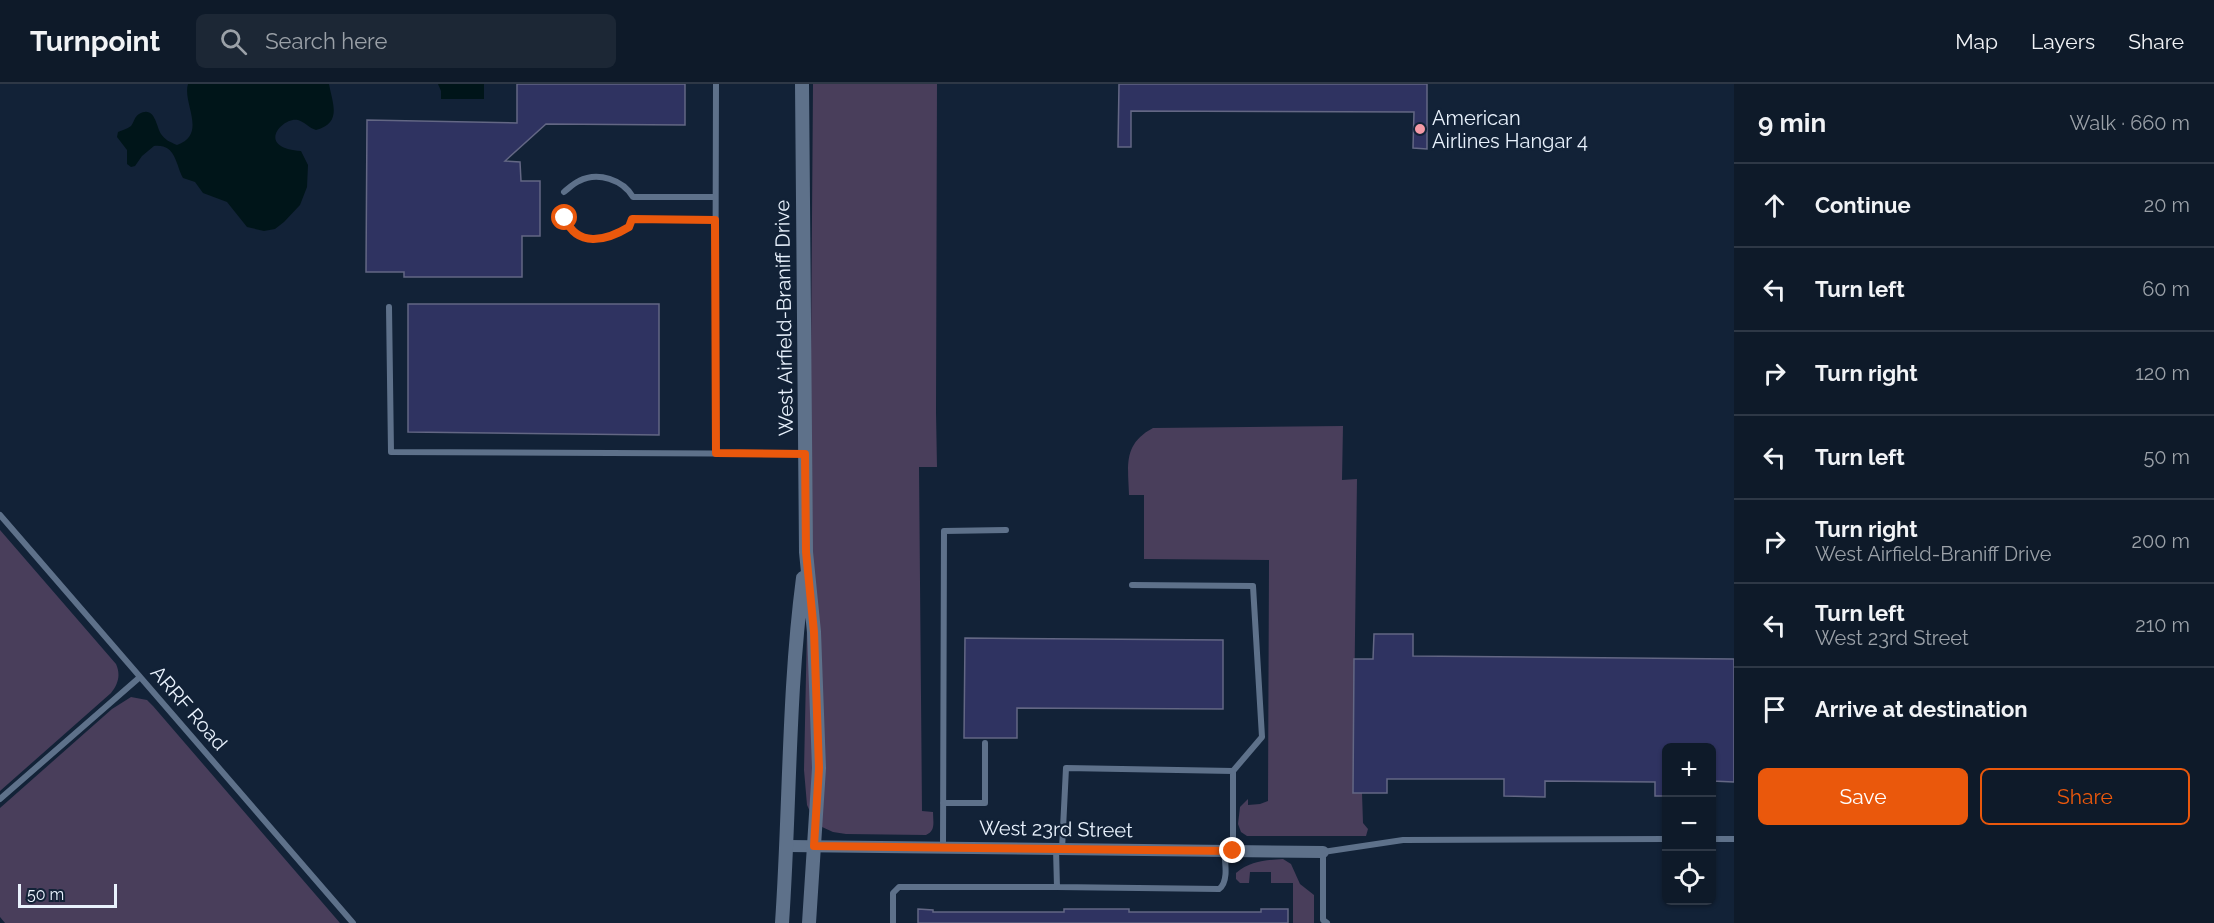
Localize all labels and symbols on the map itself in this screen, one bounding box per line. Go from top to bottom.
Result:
place label: American Airlines Hangar 4 [1432,106,1588,153]
marker: American Airlines Hangar 4 [1413,122,1427,136]
street label: West Airfield-Braniff Drive [770,199,798,436]
route start [551,204,577,230]
street label: ARRF Road [146,661,232,755]
street label: West 23rd Street [979,816,1133,842]
route end [1219,837,1245,863]
scale bar [18,881,117,908]

